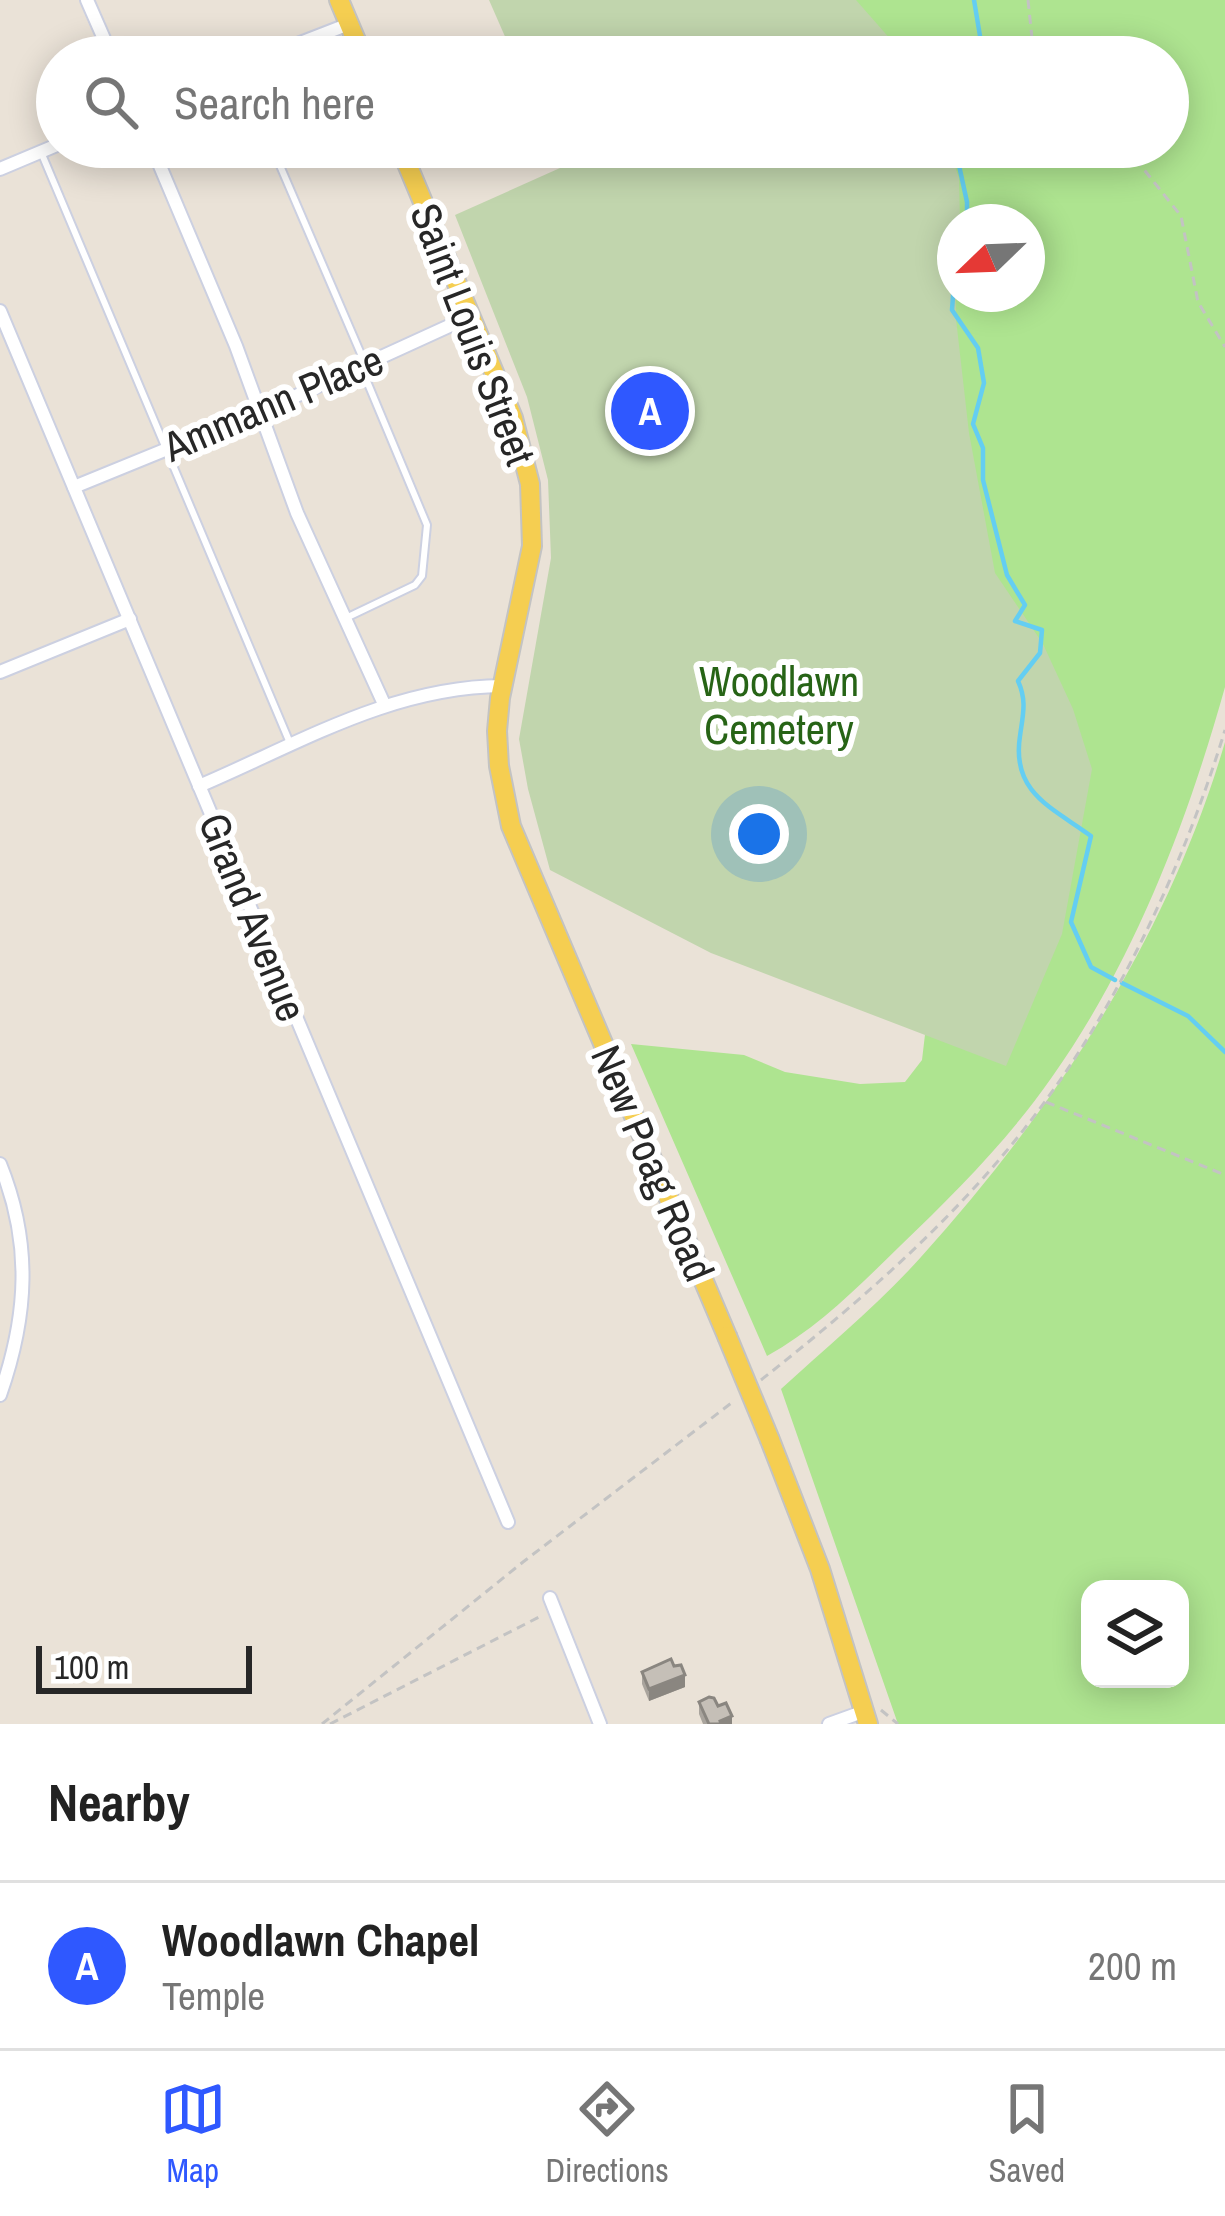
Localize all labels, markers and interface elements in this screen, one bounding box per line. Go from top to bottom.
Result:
search box [36,36,1189,168]
icon: search [78,69,144,135]
text: Search here [174,72,375,133]
street label: Saint Louis Street [397,195,549,473]
north arrow [937,204,1045,312]
street label: Ammann Place [154,332,391,475]
pin: A [611,366,689,456]
park label: Woodlawn Cemetery [699,653,859,757]
your location [729,804,789,864]
street label: Grand Avenue [186,805,320,1029]
street label: New Poag Road [578,1037,728,1289]
map controls [1081,1580,1189,1688]
button: layers [1081,1580,1189,1688]
scale bar [36,1640,252,1693]
text: 100 m [54,1645,129,1689]
text: Nearby [48,1768,190,1837]
text: Woodlawn Chapel [162,1909,479,1970]
text: A [75,1940,99,1992]
text: 200 m [1088,1940,1177,1992]
text: Temple [162,1970,265,2022]
tab: Map [160,2076,226,2192]
tab: Directions [545,2076,669,2192]
tab: Saved [988,2076,1065,2192]

